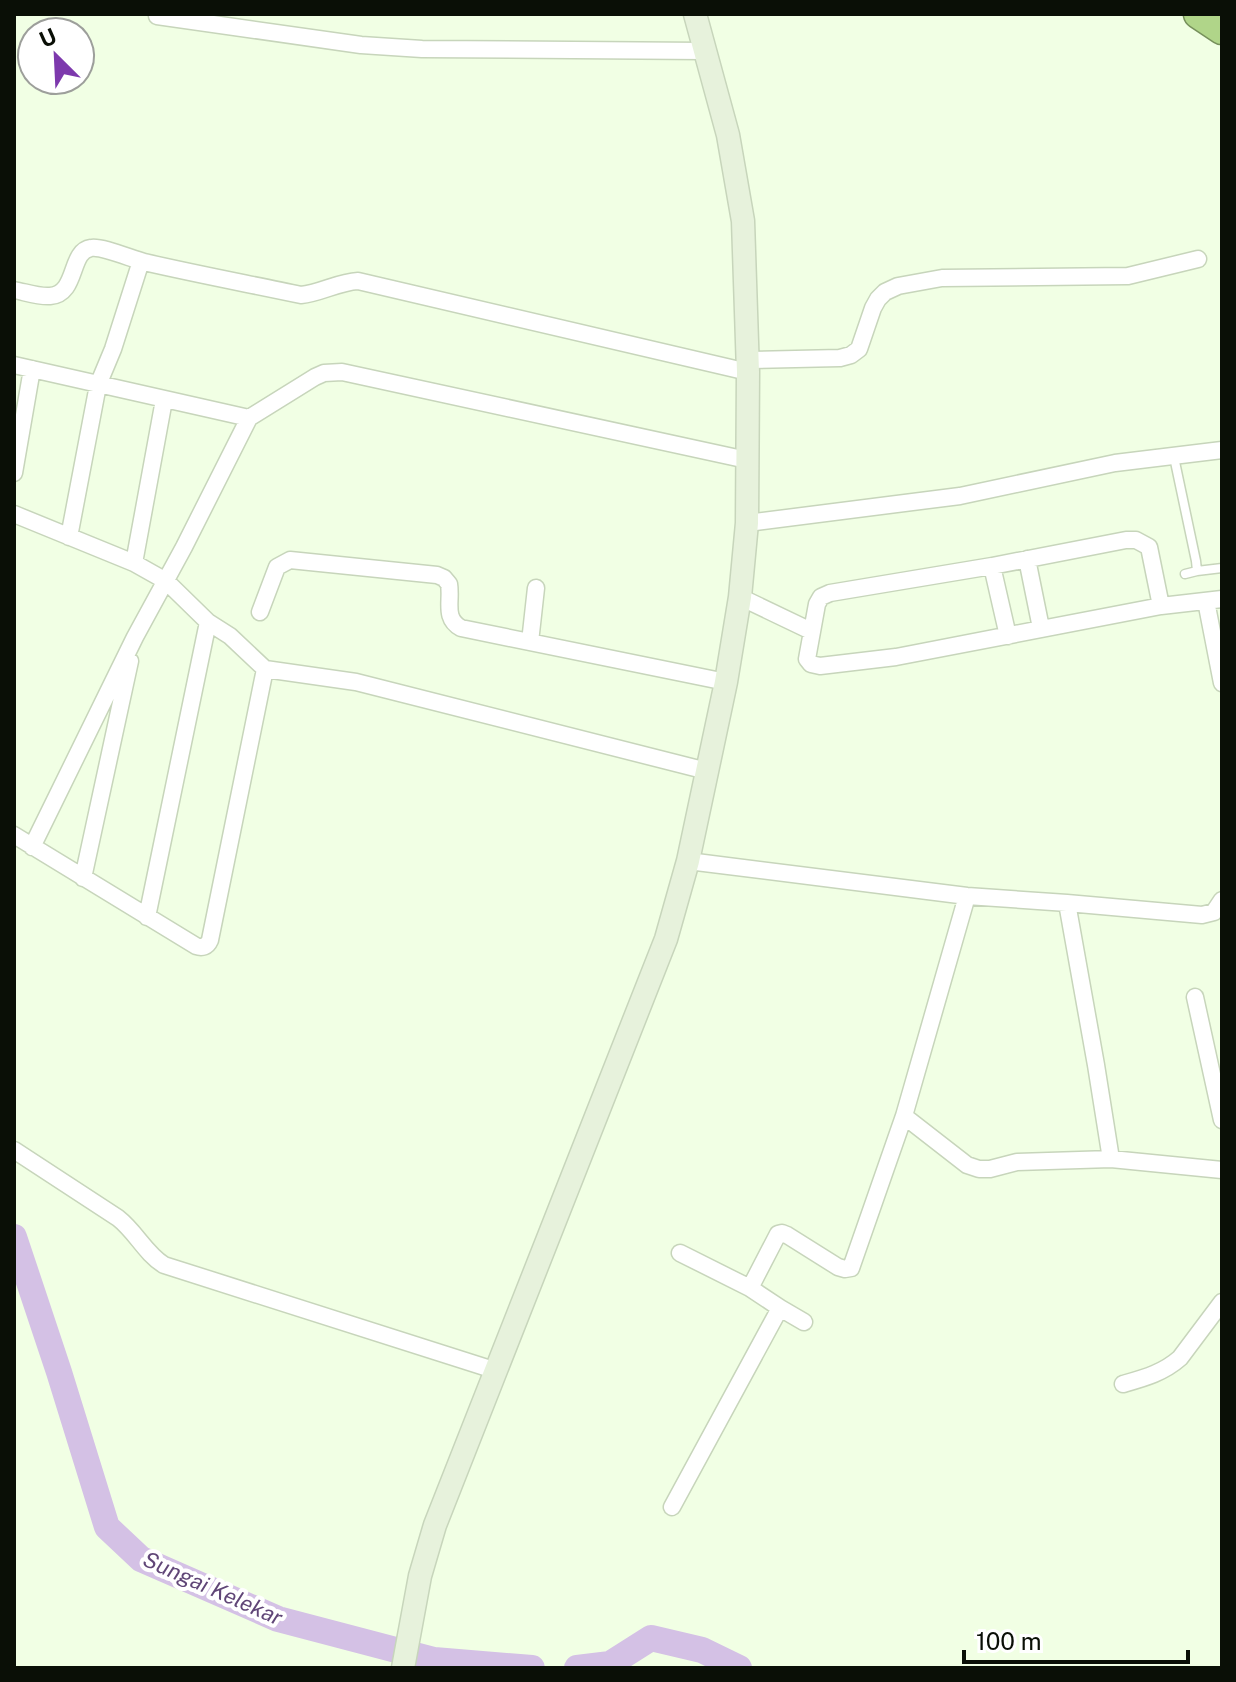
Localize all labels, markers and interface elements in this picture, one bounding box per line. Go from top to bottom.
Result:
north arrow [16,16,96,96]
text: U [35,23,60,53]
water label: Sungai Kelekar [139,1546,287,1631]
scale bar [964,1614,1188,1664]
text: 100 m [976,1627,1042,1655]

